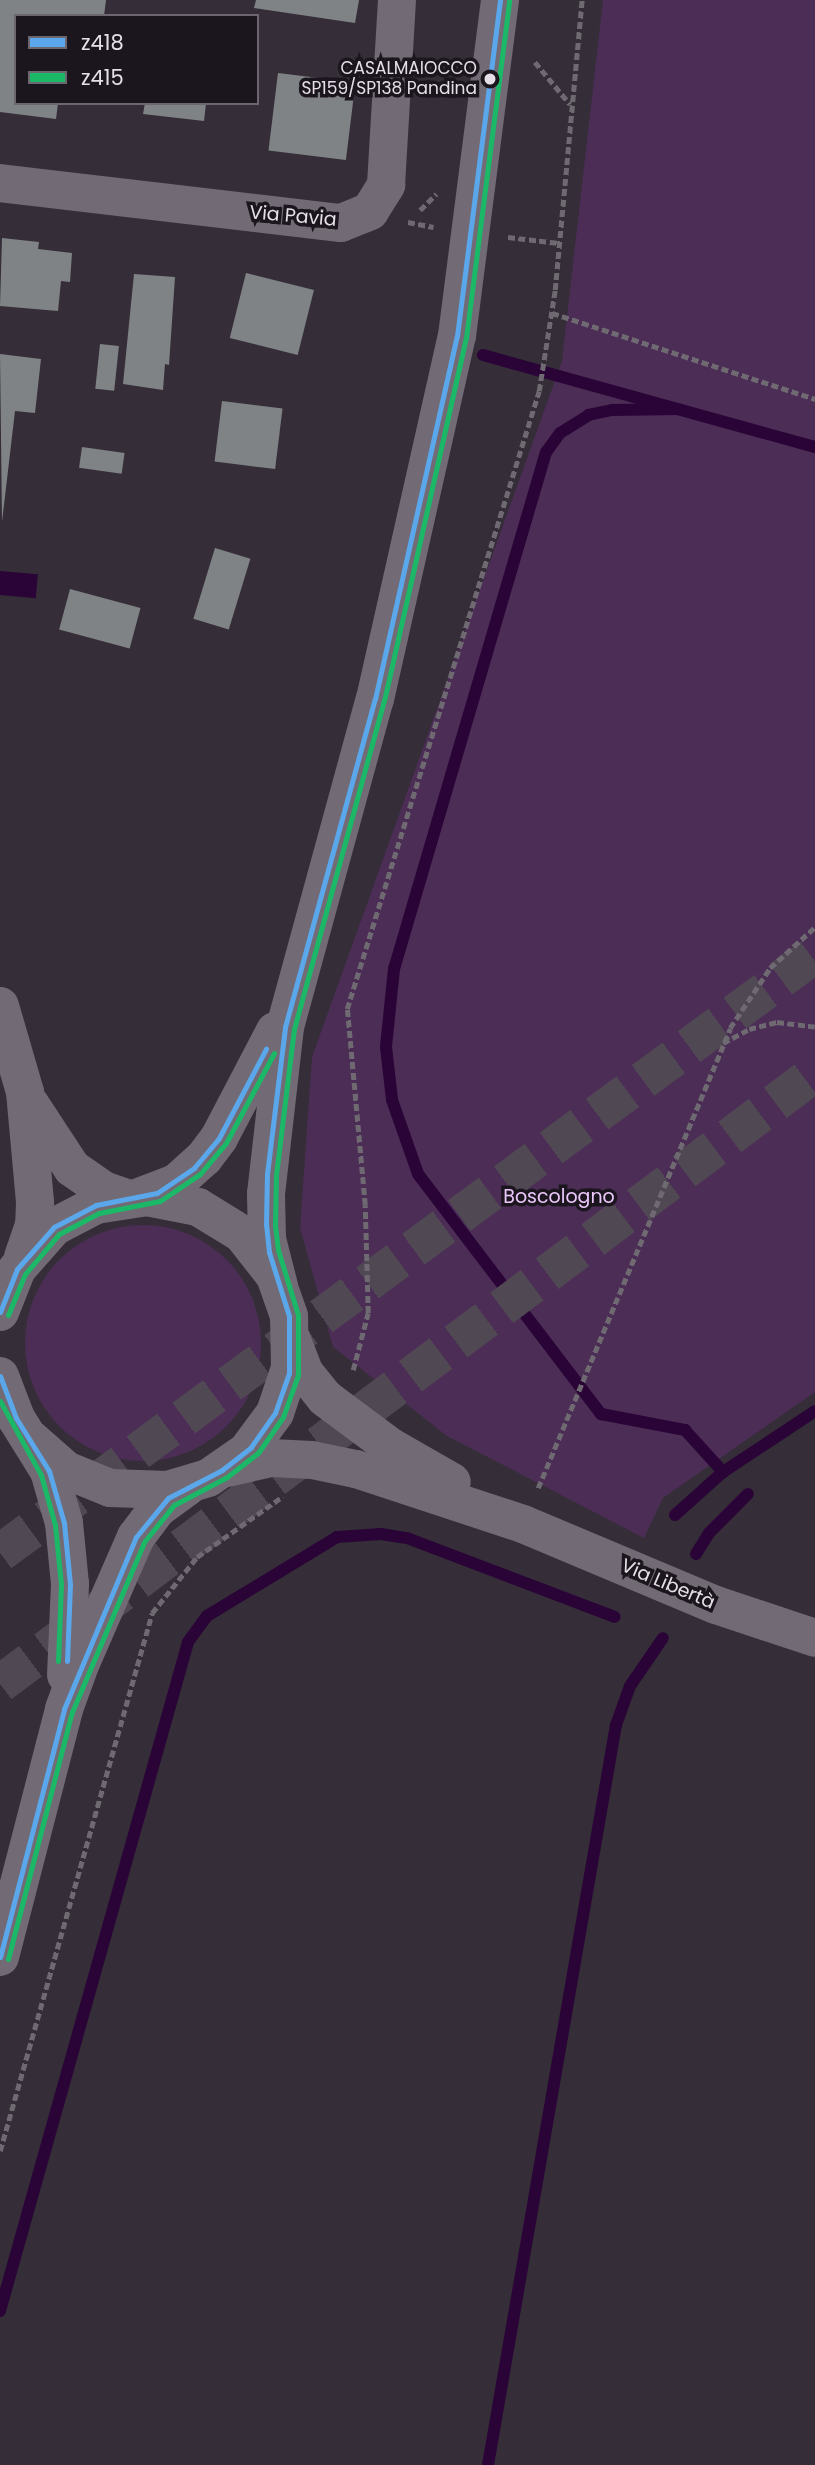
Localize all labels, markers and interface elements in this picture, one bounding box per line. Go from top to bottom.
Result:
legend [14,14,259,105]
text: z418 [81,28,124,57]
place label: CASALMAIOCCO SP159/SP138 Pandina [301,59,477,99]
text: z415 [81,63,124,92]
marker: CASALMAIOCCO SP159/SP138 Pandina [483,72,497,86]
street label: Via Pavia [248,201,338,231]
park label: Boscologno [503,1186,615,1208]
street label: Via Libertà [618,1554,718,1614]

